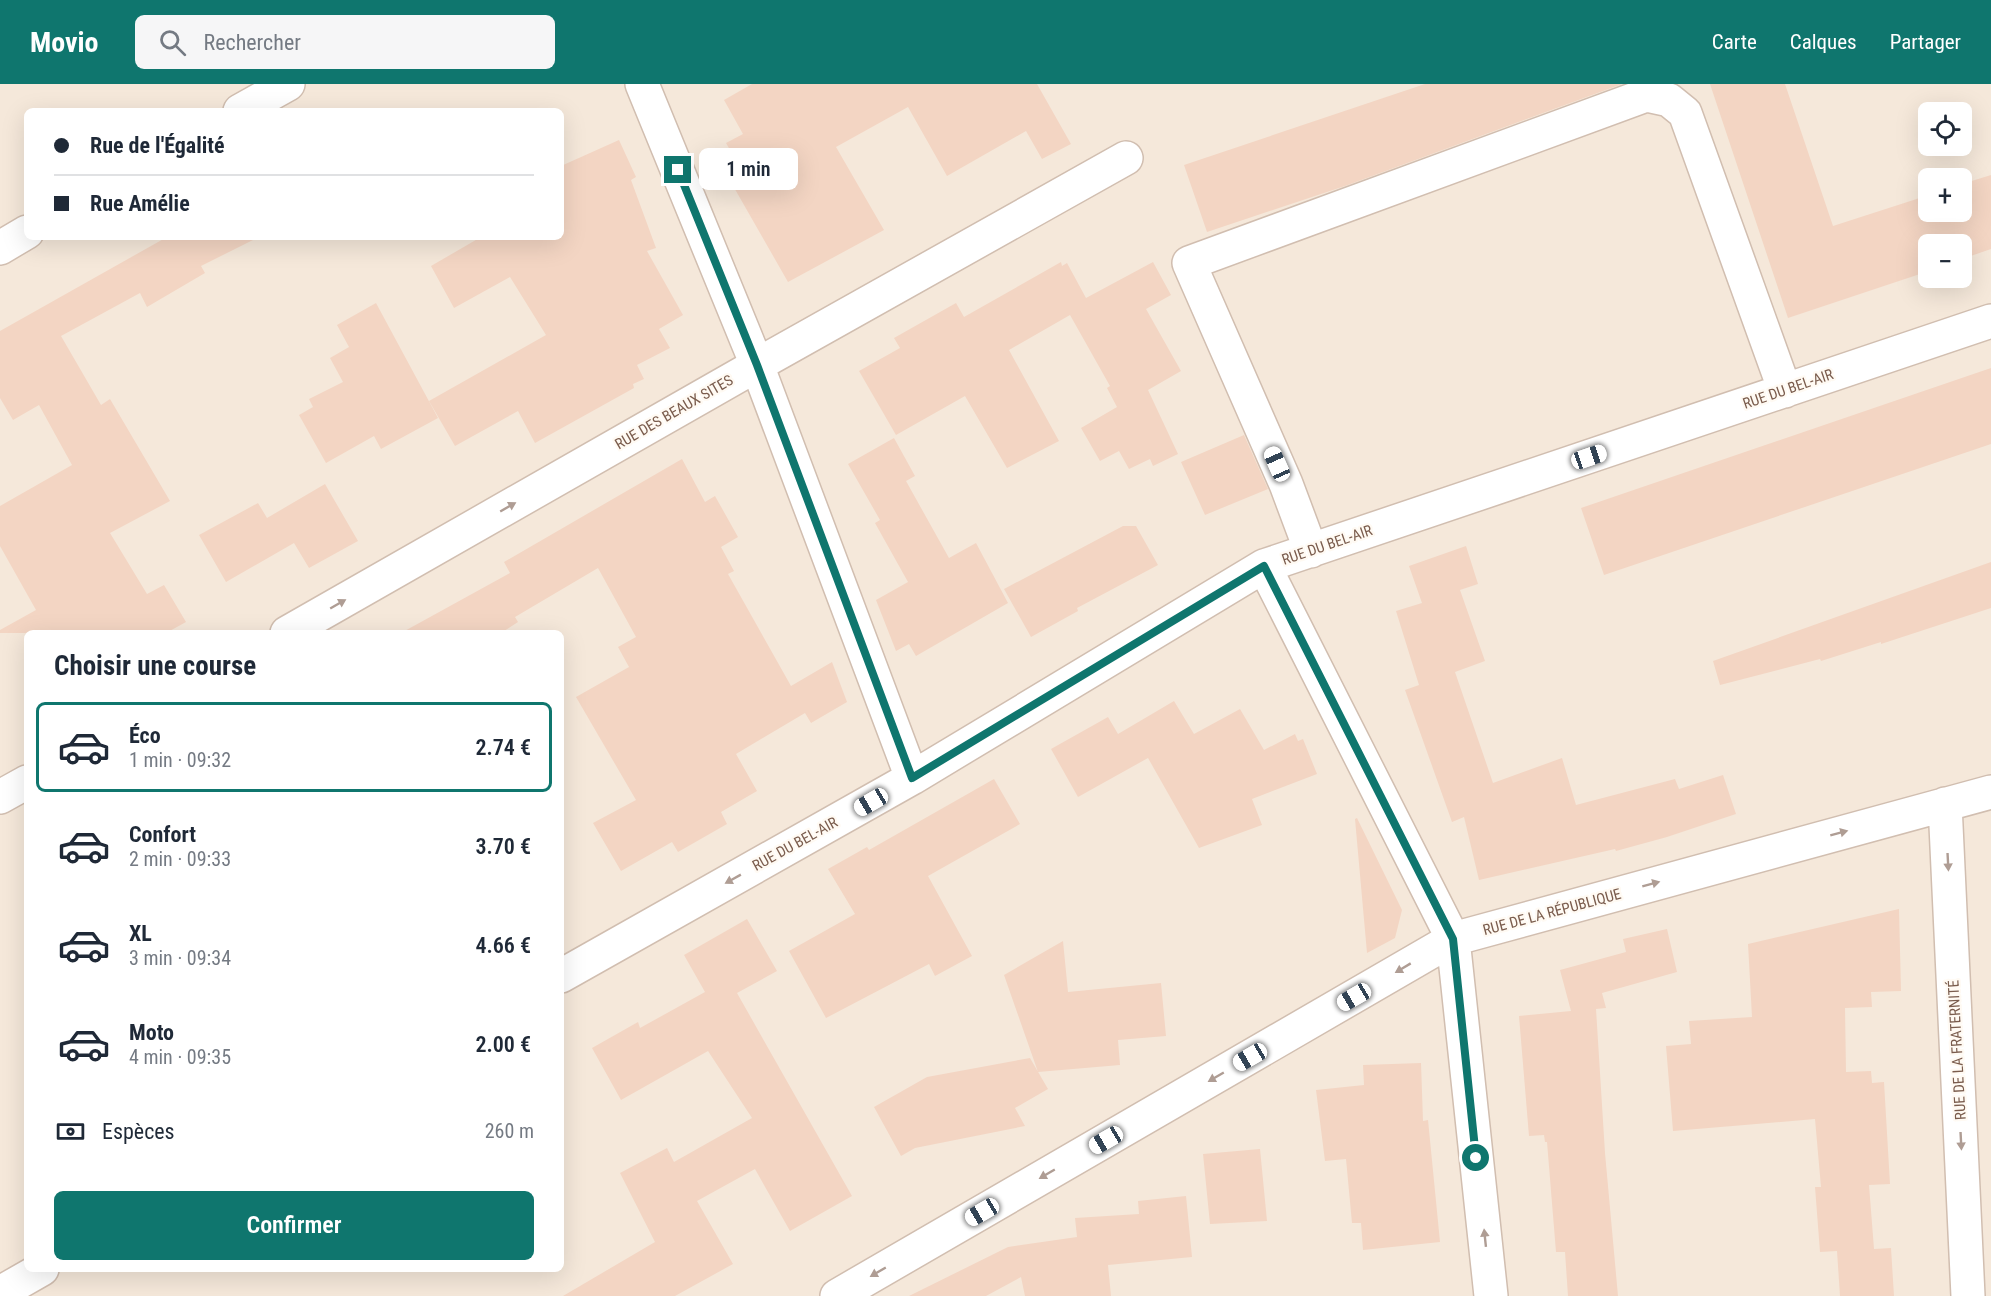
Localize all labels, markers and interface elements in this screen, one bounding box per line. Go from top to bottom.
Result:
search box [135,15,555,69]
text: Movio [30,26,99,59]
icon: search [156,26,189,59]
text: Rechercher [204,30,301,55]
text: Carte [1712,30,1757,54]
text: Calques [1790,30,1857,54]
text: Partager [1890,30,1961,54]
map controls [1918,102,1972,288]
button: locate [1918,102,1972,156]
text: Rue de l'Égalité [90,133,225,158]
callout: 1 min [699,149,798,191]
route end [664,156,691,183]
text: 1 min [726,157,771,181]
button: + [1918,168,1972,222]
text: Rue Amélie [90,191,190,216]
button: − [1918,234,1972,288]
street label: RUE DU BEL-AIR [1740,365,1836,413]
street label: RUE DES BEAUX SITES [612,371,736,453]
car [1569,443,1609,471]
car [1261,444,1293,484]
one-way arrow [499,503,516,513]
street label: RUE DU BEL-AIR [1279,521,1375,569]
one-way arrow [330,599,347,609]
text: Choisir une course [54,650,256,682]
icon: car [57,720,111,774]
text: Éco [129,723,161,748]
text: 2.74 € [475,735,531,760]
text: 1 min · 09:32 [129,748,231,772]
car [851,785,891,819]
street label: RUE DU BEL-AIR [749,813,841,875]
icon: car [57,819,111,873]
text: Confort [129,822,196,847]
one-way arrow [1830,828,1848,837]
text: 3.70 € [475,834,531,859]
text: 2 min · 09:33 [129,847,231,871]
one-way arrow [1943,853,1952,872]
one-way arrow [724,874,741,884]
one-way arrow [1642,879,1660,889]
street label: RUE DE LA RÉPUBLIQUE [1481,885,1623,939]
icon: car [57,918,111,972]
text: XL [129,921,152,946]
text: 4.66 € [475,933,531,958]
text: 3 min · 09:34 [129,946,231,970]
one-way arrow [1395,963,1411,974]
street label: RUE DE LA FRATERNITÉ [1944,979,1970,1121]
car [1334,980,1374,1014]
icon: car [57,1017,111,1071]
text: Moto [129,1020,174,1045]
text: 2.00 € [475,1032,531,1057]
car [1230,1040,1270,1074]
text: 4 min · 09:35 [129,1045,231,1069]
one-way arrow [1208,1071,1224,1082]
icon: cash [54,1115,87,1148]
text: Espèces [102,1119,175,1144]
text: 260 m [485,1119,534,1143]
car [1086,1123,1126,1157]
one-way arrow [1956,1131,1966,1150]
route start [1462,1144,1489,1171]
one-way arrow [1039,1169,1055,1180]
button: Confirmer [54,1191,534,1260]
car [962,1195,1002,1229]
one-way arrow [1480,1228,1490,1247]
one-way arrow [869,1267,886,1277]

